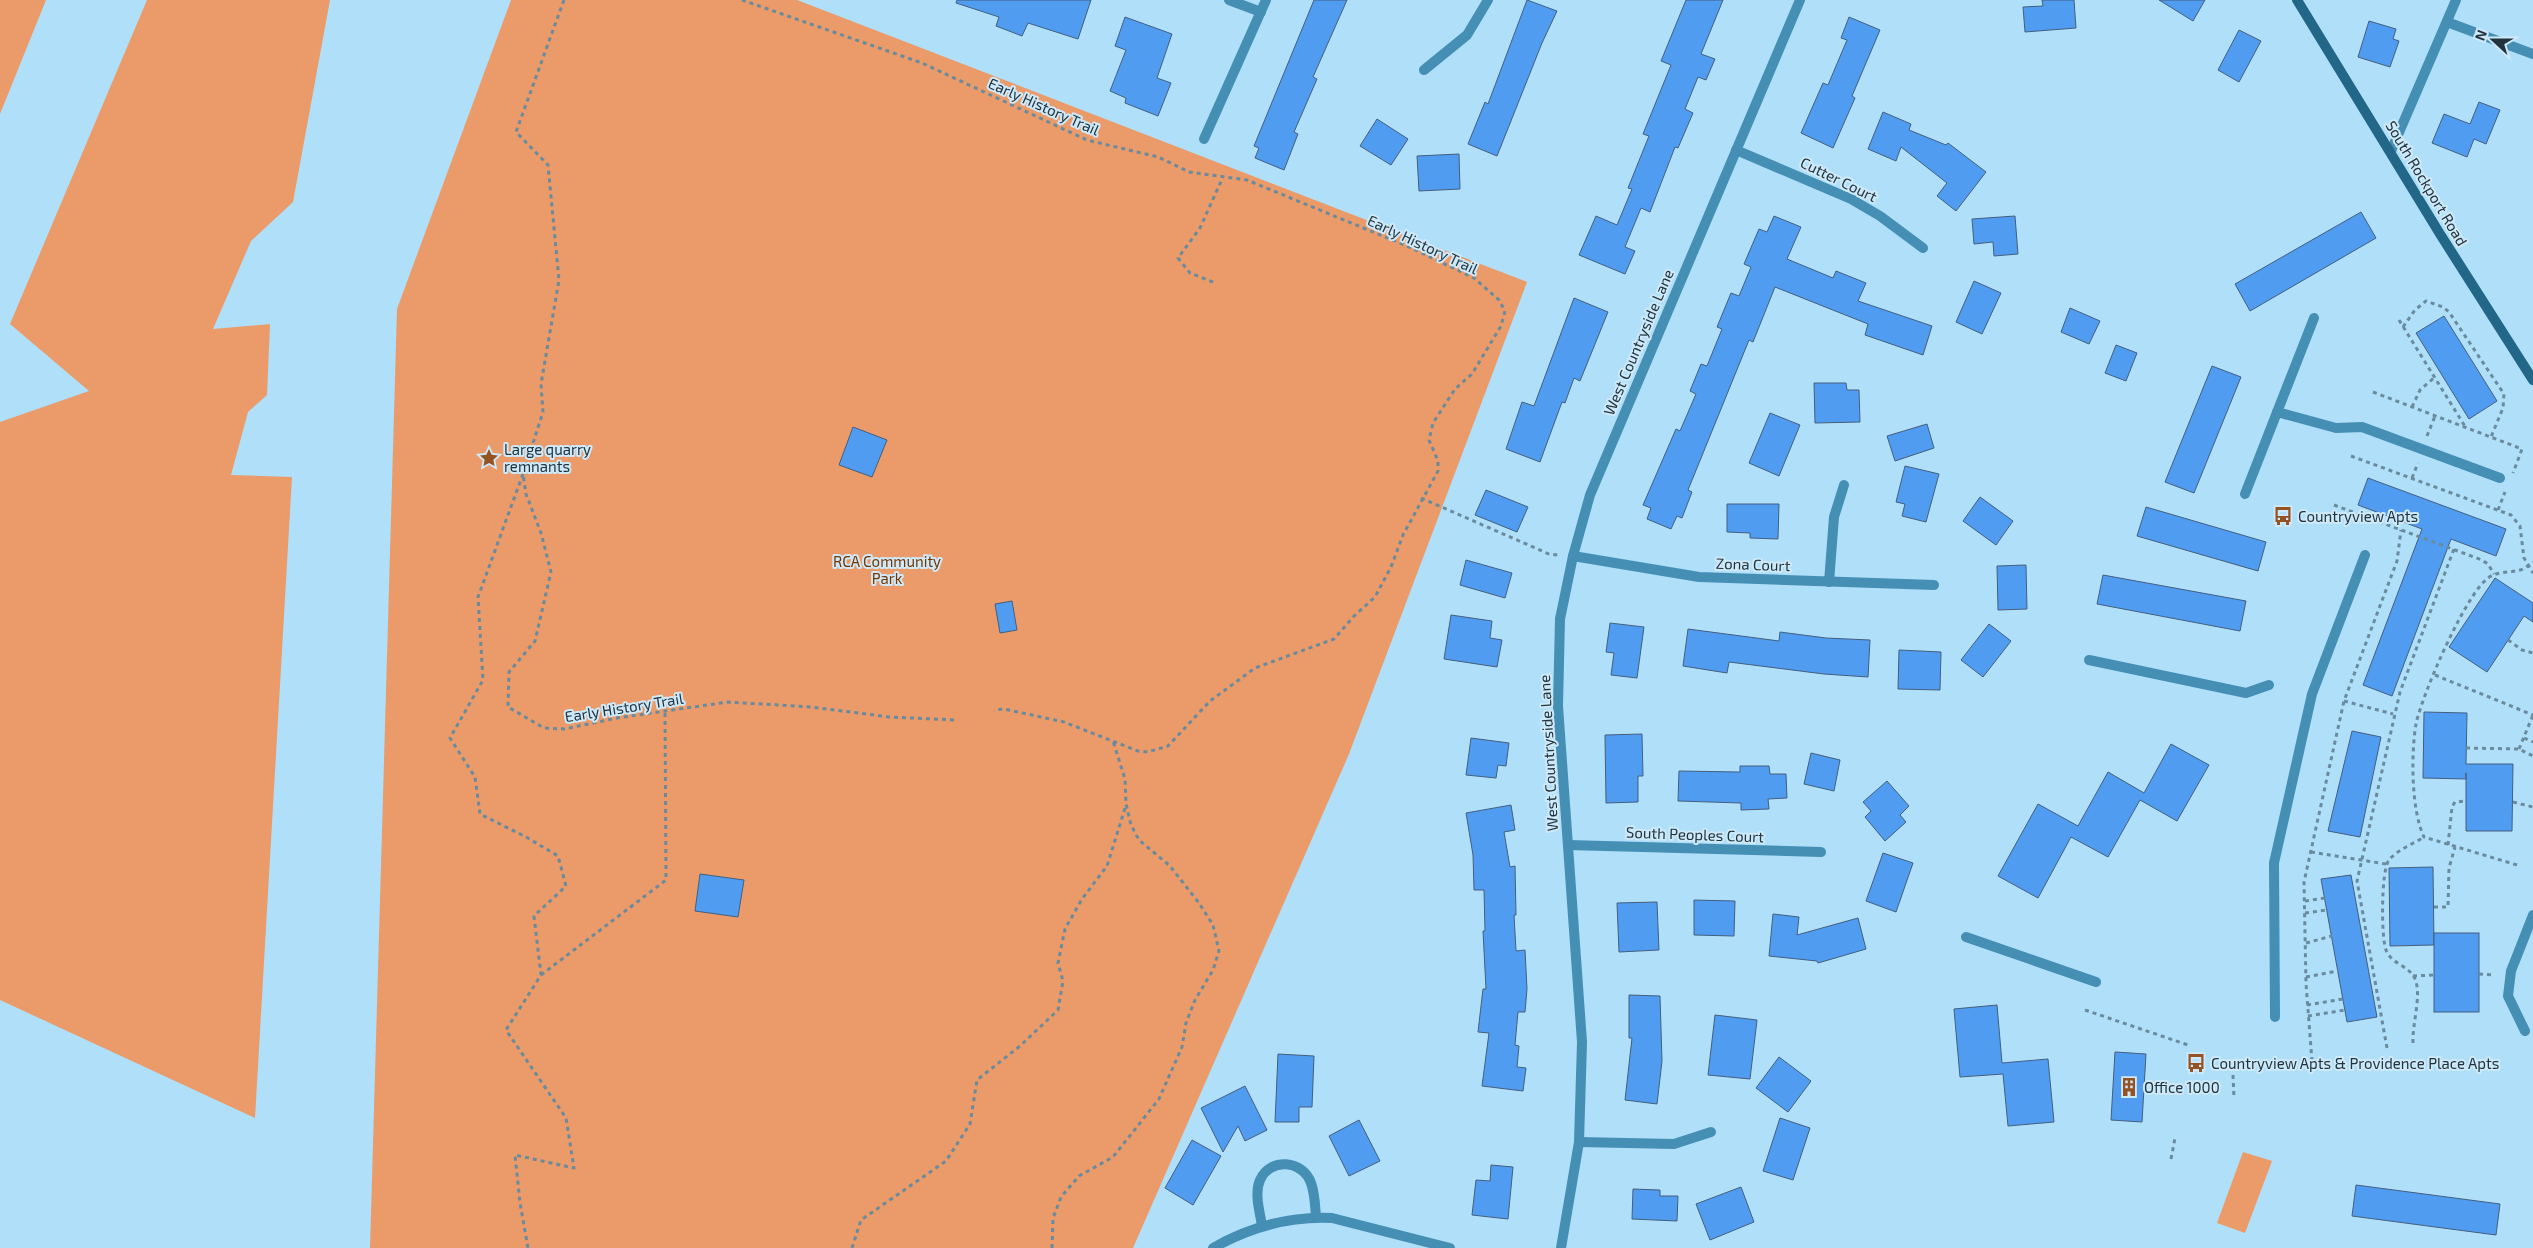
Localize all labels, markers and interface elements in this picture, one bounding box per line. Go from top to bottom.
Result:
north arrow [2468,15,2518,65]
text: N [2471,27,2490,43]
street label: Early History Trail [986,73,1103,139]
street label: South Rockport Road [2383,117,2471,249]
street label: Cutter Court [1798,153,1880,205]
street label: Early History Trail [1365,211,1482,278]
street label: West Countryside Lane [1599,266,1677,418]
place label: Large quarry remnants [504,440,591,475]
place icon: Large quarry remnants [478,447,500,469]
bus stop icon: Countryview Apts [2272,505,2294,527]
place label: Countryview Apts [2298,507,2418,525]
park label: RCA Community Park [833,552,941,587]
street label: Zona Court [1715,554,1791,574]
street label: West Countryside Lane [1535,674,1561,832]
street label: Early History Trail [563,689,685,725]
street label: South Peoples Court [1626,823,1765,845]
bus stop icon: Countryview Apts & Providence Place Apts [2185,1052,2207,1074]
place label: Countryview Apts & Providence Place Apts [2211,1054,2499,1072]
building icon: Office 1000 [2118,1076,2140,1098]
place label: Office 1000 [2144,1078,2220,1096]

